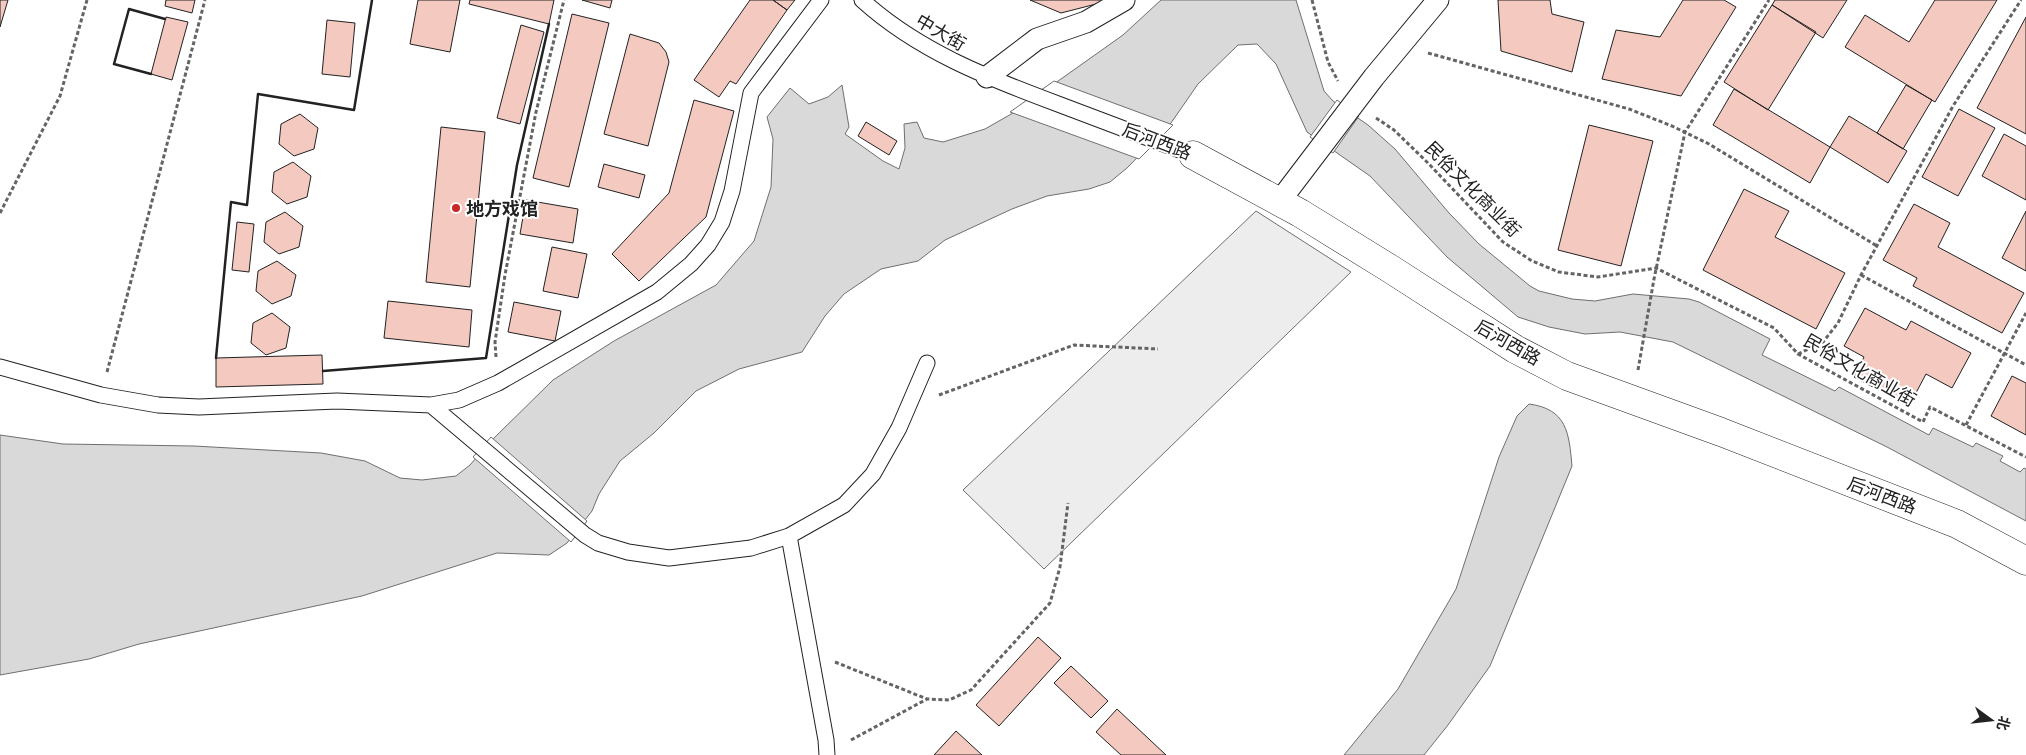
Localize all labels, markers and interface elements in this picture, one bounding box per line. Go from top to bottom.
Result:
street label: 中大街 [912,9,970,55]
street label: 后河西路 [1120,118,1194,164]
street label: 民俗文化商业街 [1421,137,1525,241]
place label: 地方戏馆 [466,198,538,219]
marker: 地方戏馆 [450,202,462,214]
street label: 后河西路 [1472,315,1544,369]
street label: 民俗文化商业街 [1800,329,1920,411]
street label: 后河西路 [1845,472,1919,518]
north arrow [1966,695,2016,745]
text: 北 [1994,715,2013,732]

